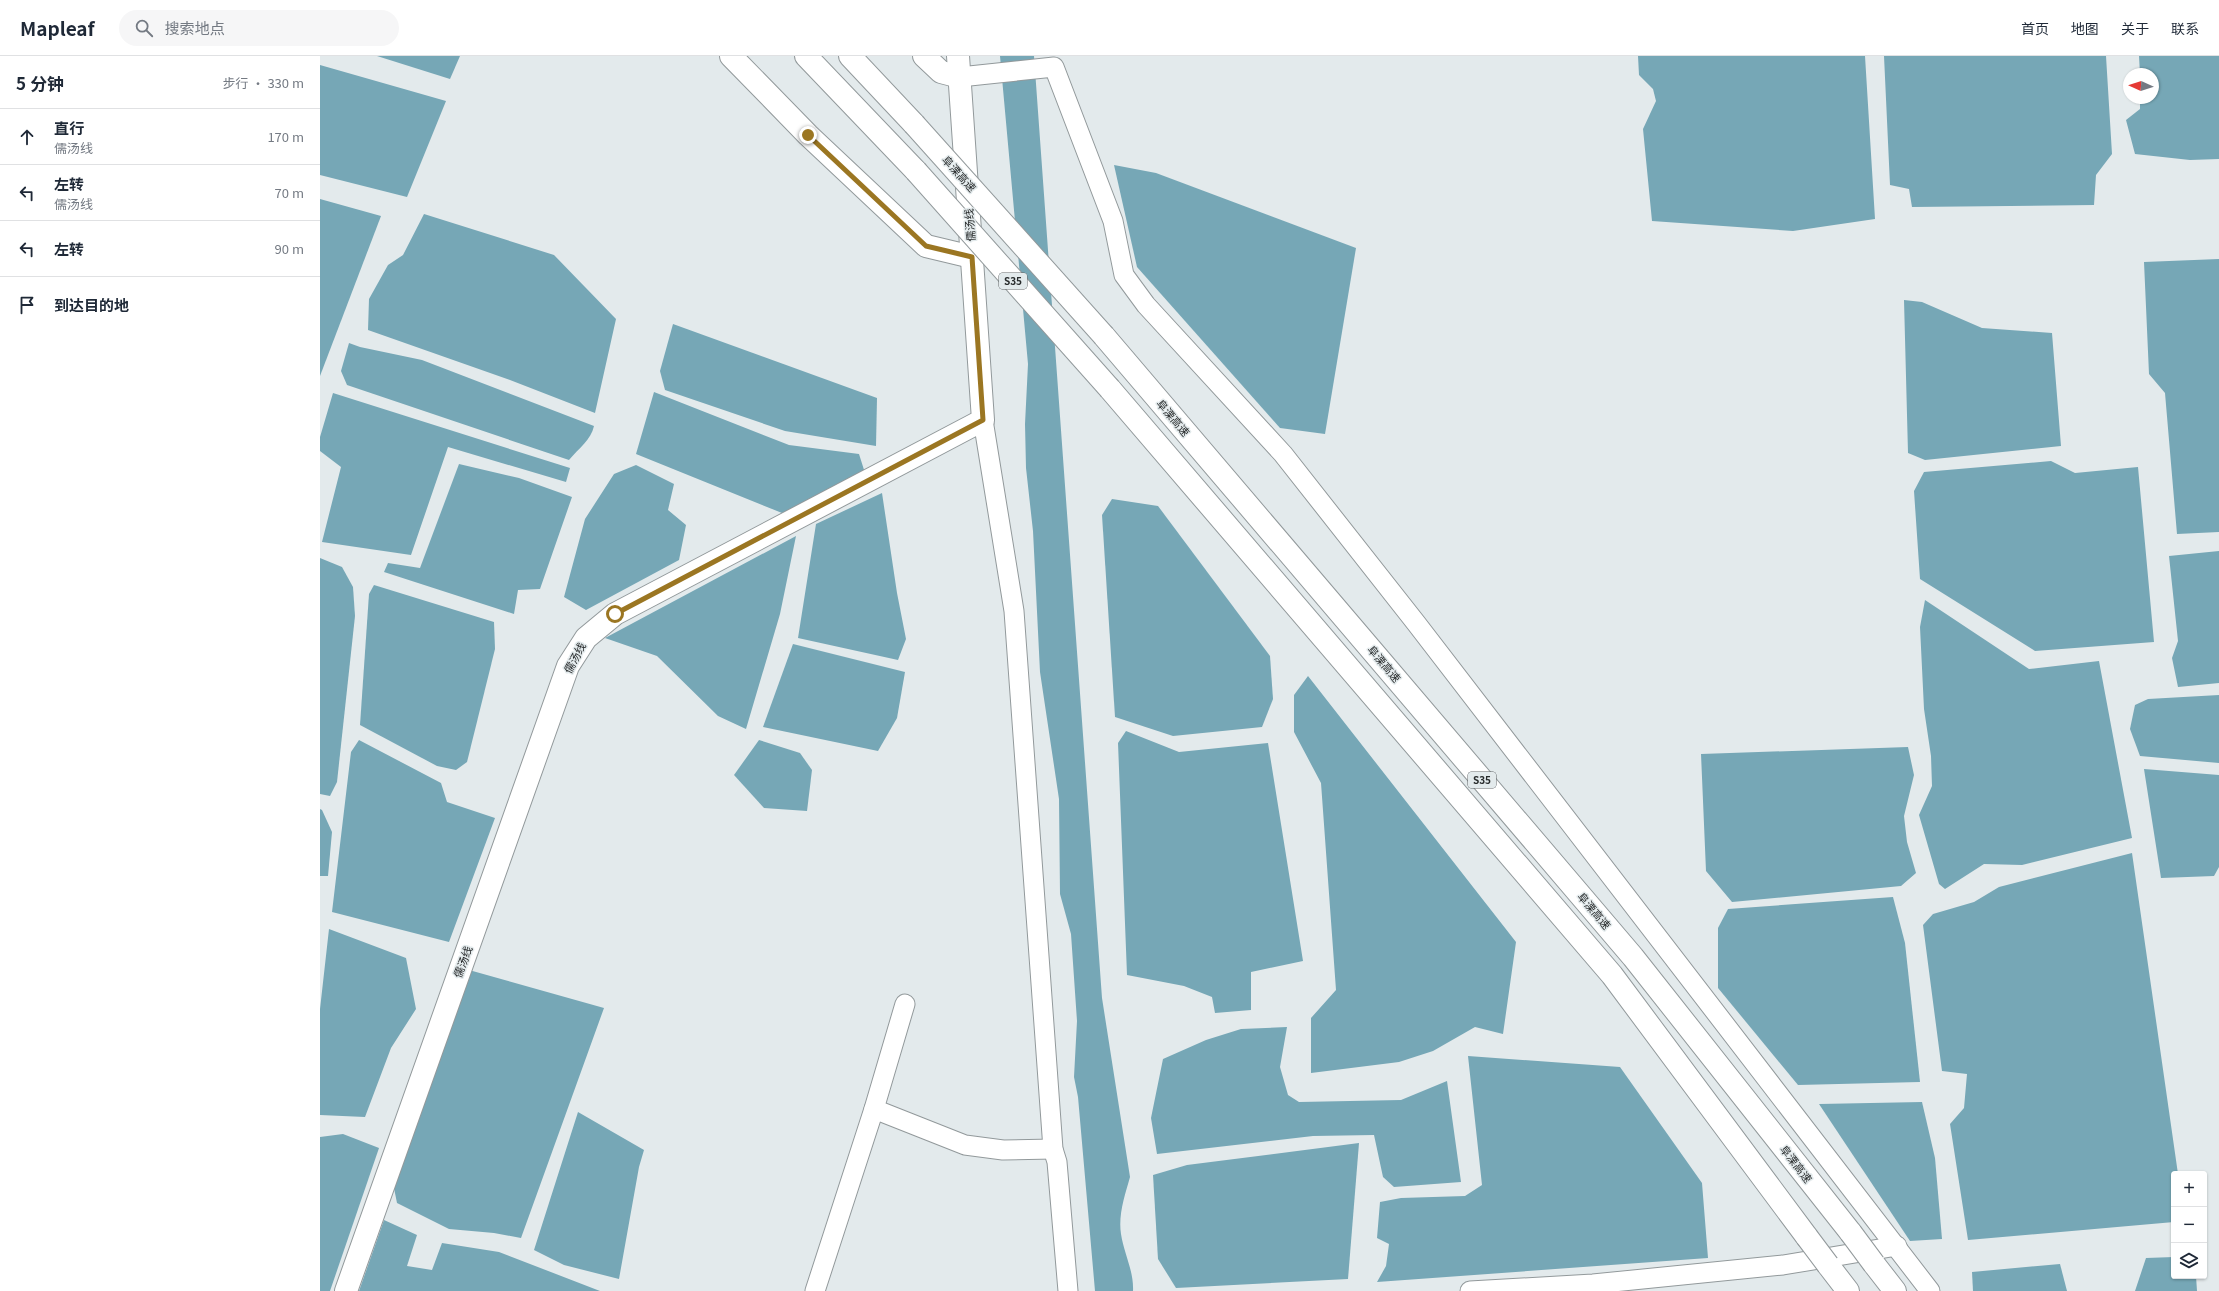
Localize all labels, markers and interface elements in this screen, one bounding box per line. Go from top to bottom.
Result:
search box [119,10,399,46]
text: Mapleaf [20,14,95,41]
icon: search [133,17,155,39]
text: 搜索地点 [165,17,225,38]
text: 首页 [2021,18,2049,38]
text: 地图 [2071,18,2099,38]
text: 关于 [2121,18,2149,38]
text: 联系 [2171,18,2199,38]
north arrow [2123,68,2159,104]
text: 5 分钟 [16,70,64,95]
text: 步行 · 330 m [223,73,304,92]
text: 直行 [54,117,84,138]
icon: ahead [16,126,38,148]
route end [799,126,817,144]
text: 170 m [267,127,304,146]
text: 儒汤线 [54,138,93,157]
street label: 阜溧高速 [939,152,980,195]
text: 左转 [54,173,84,194]
icon: left [16,182,38,204]
text: 70 m [275,183,304,202]
text: 儒汤线 [54,194,93,213]
street label: 儒汤线 [960,208,978,242]
icon: left [16,238,38,260]
text: 左转 [54,238,84,259]
text: 90 m [275,239,304,258]
road number: S35 [999,273,1027,289]
icon: arrive [16,294,38,316]
text: 到达目的地 [54,294,129,315]
street label: 阜溧高速 [1153,395,1194,439]
route start [606,605,624,623]
street label: 儒汤线 [559,639,589,676]
street label: 阜溧高速 [1364,641,1405,685]
road number: S35 [1468,772,1496,788]
street label: 阜溧高速 [1574,888,1615,932]
street label: 儒汤线 [449,943,475,980]
street label: 阜溧高速 [1777,1141,1817,1186]
map controls [2171,1171,2207,1279]
button: + [2171,1171,2207,1207]
button: − [2171,1207,2207,1243]
button: layers [2171,1243,2207,1279]

